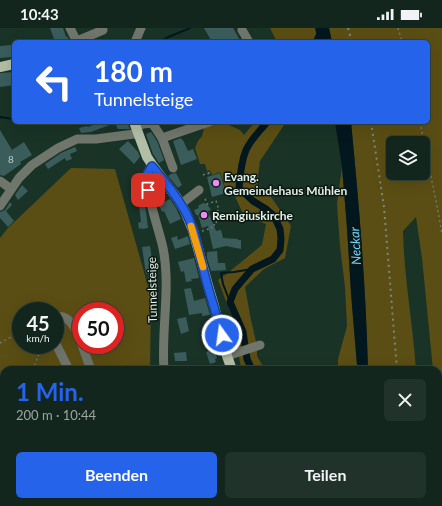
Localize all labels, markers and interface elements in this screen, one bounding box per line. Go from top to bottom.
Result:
text: 10:43 [20,5,59,23]
text: 180 m [94,54,173,88]
icon: left [28,56,80,108]
text: Tunnelsteige [94,88,193,110]
map controls [386,136,430,180]
button: layers [386,136,430,180]
house number: 8 [8,153,14,165]
place label: Evang. Gemeindehaus Mühlen [224,169,348,198]
pin [131,173,165,207]
marker: Evang. Gemeindehaus Mühlen [211,178,221,188]
icon: arrive [137,179,159,201]
place label: Remigiuskirche [212,208,294,223]
marker: Remigiuskirche [199,210,209,220]
water label: Neckar [346,226,364,265]
street label: Tunnelsteige [144,257,160,323]
speed limit sign: 50 [72,302,124,354]
text: 45 [26,311,50,335]
position arrow [201,314,243,356]
text: km/h [26,332,50,344]
text: 1 Min. [16,377,84,406]
button: close [384,379,426,421]
text: 200 m · 10:44 [16,407,96,423]
button: Beenden [16,452,217,498]
button: Teilen [225,452,426,498]

